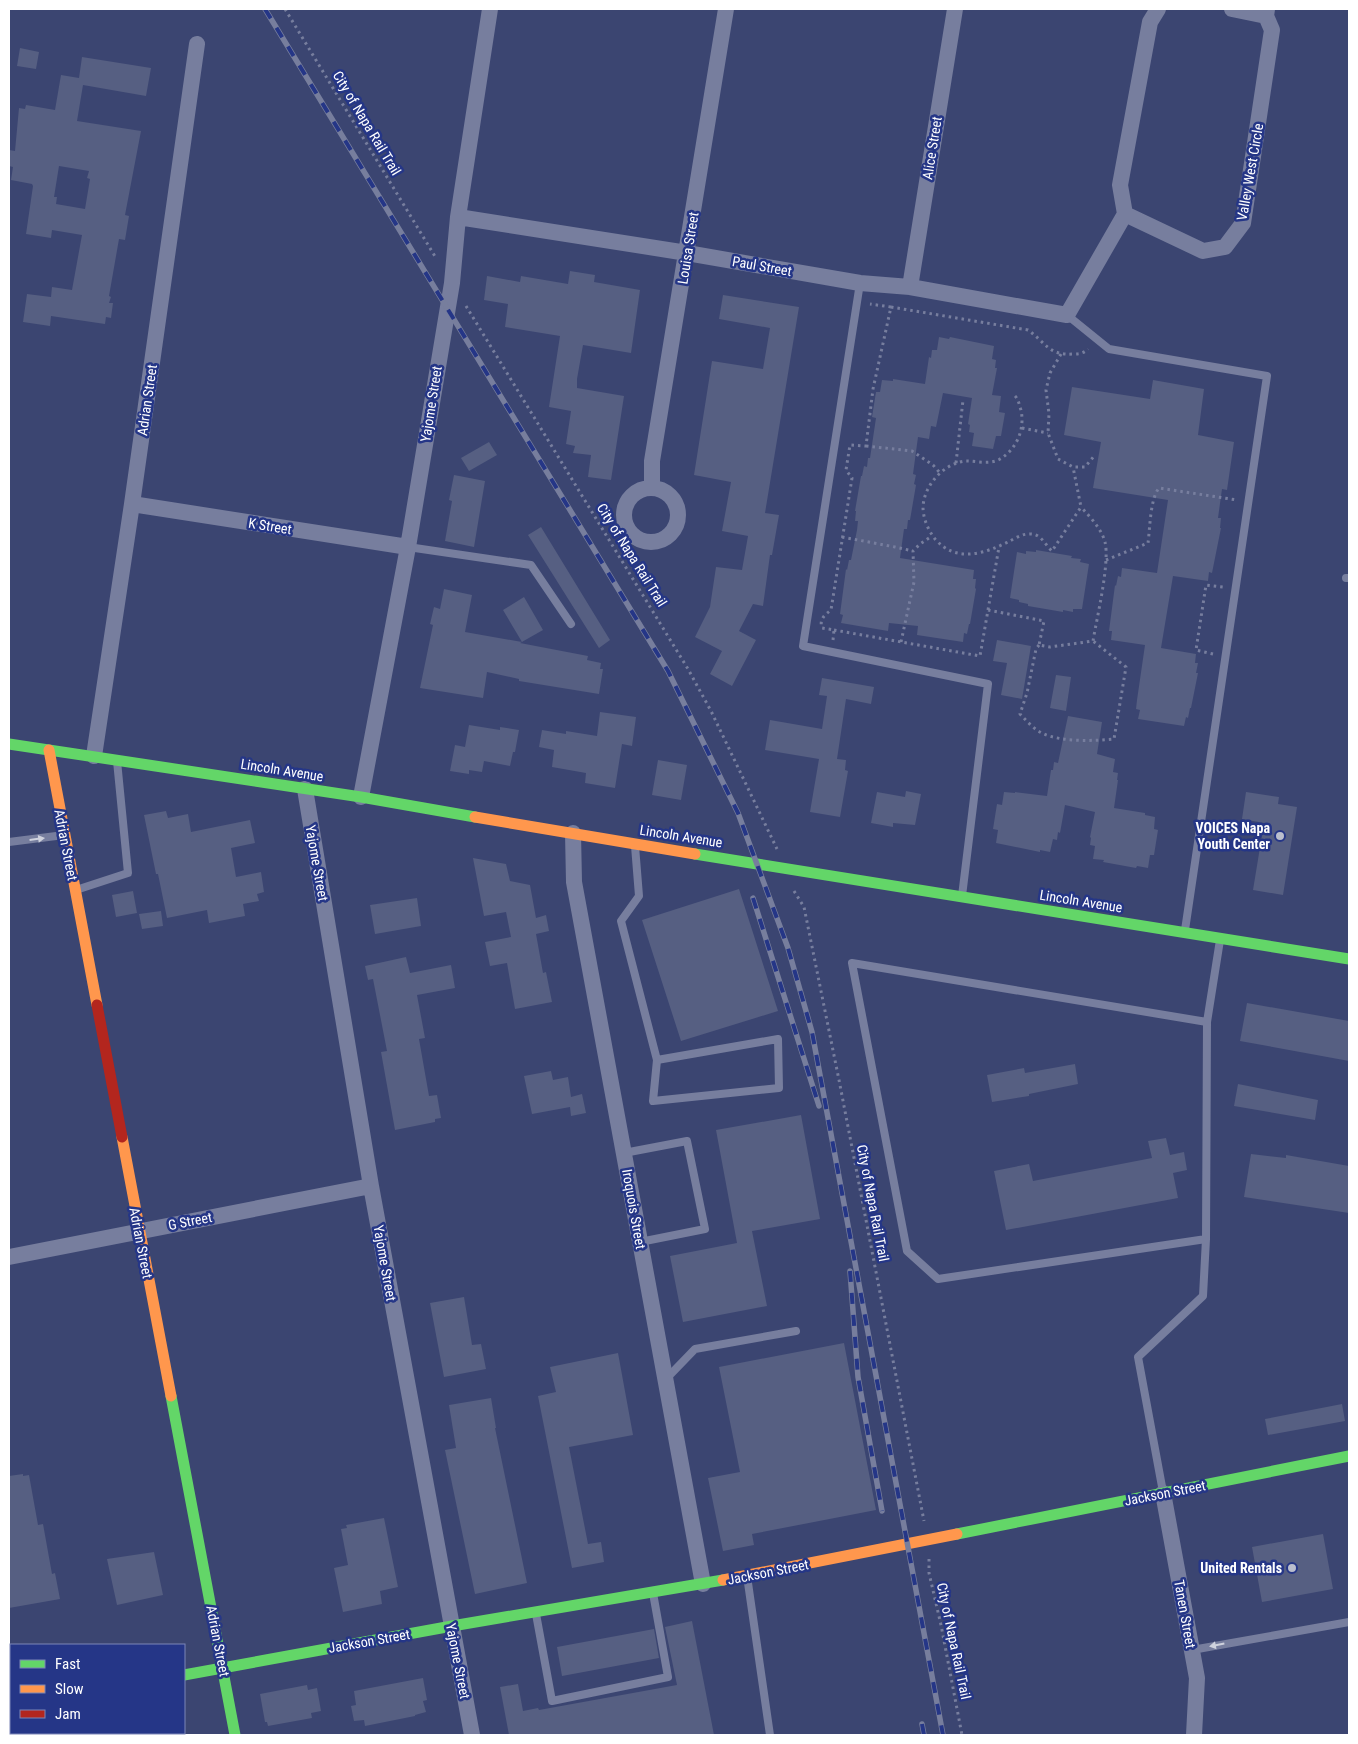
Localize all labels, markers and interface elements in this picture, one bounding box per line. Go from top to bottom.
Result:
street label: City of Napa Rail Trail [330,68,404,178]
street label: Alice Street [919,115,945,181]
street label: Valley West Circle [1234,122,1267,222]
street label: Louisa Street [674,211,702,285]
street label: Paul Street [731,253,793,279]
street label: Adrian Street [134,363,160,437]
street label: Yajome Street [417,365,445,443]
street label: City of Napa Rail Trail [594,500,670,610]
street label: K Street [247,515,293,537]
street label: Lincoln Avenue [239,756,325,785]
street label: Adrian Street [51,808,81,882]
place label: VOICES Napa Youth Center [1195,820,1270,852]
street label: Lincoln Avenue [638,822,724,851]
street label: Yajome Street [302,824,332,902]
marker: VOICES Napa Youth Center [1274,830,1286,842]
one-way arrow [29,835,45,843]
street label: Lincoln Avenue [1038,887,1124,916]
street label: City of Napa Rail Trail [854,1143,892,1263]
street label: Iroquois Street [619,1168,649,1250]
street label: Adrian Street [126,1206,156,1280]
street label: G Street [167,1209,213,1233]
street label: Yajome Street [370,1224,400,1302]
street label: Jackson Street [1123,1477,1207,1509]
street label: Jackson Street [726,1556,810,1588]
place label: United Rentals [1200,1560,1282,1576]
marker: United Rentals [1286,1562,1298,1574]
street label: Tanen Street [1171,1578,1199,1650]
street label: City of Napa Rail Trail [934,1581,974,1701]
street label: Adrian Street [203,1604,233,1678]
street label: Yajome Street [443,1622,473,1700]
street label: Jackson Street [327,1626,411,1656]
one-way arrow [1209,1642,1225,1650]
legend [10,1644,185,1734]
text: Fast [55,1655,80,1673]
text: Slow [55,1680,84,1698]
text: Jam [55,1705,81,1723]

